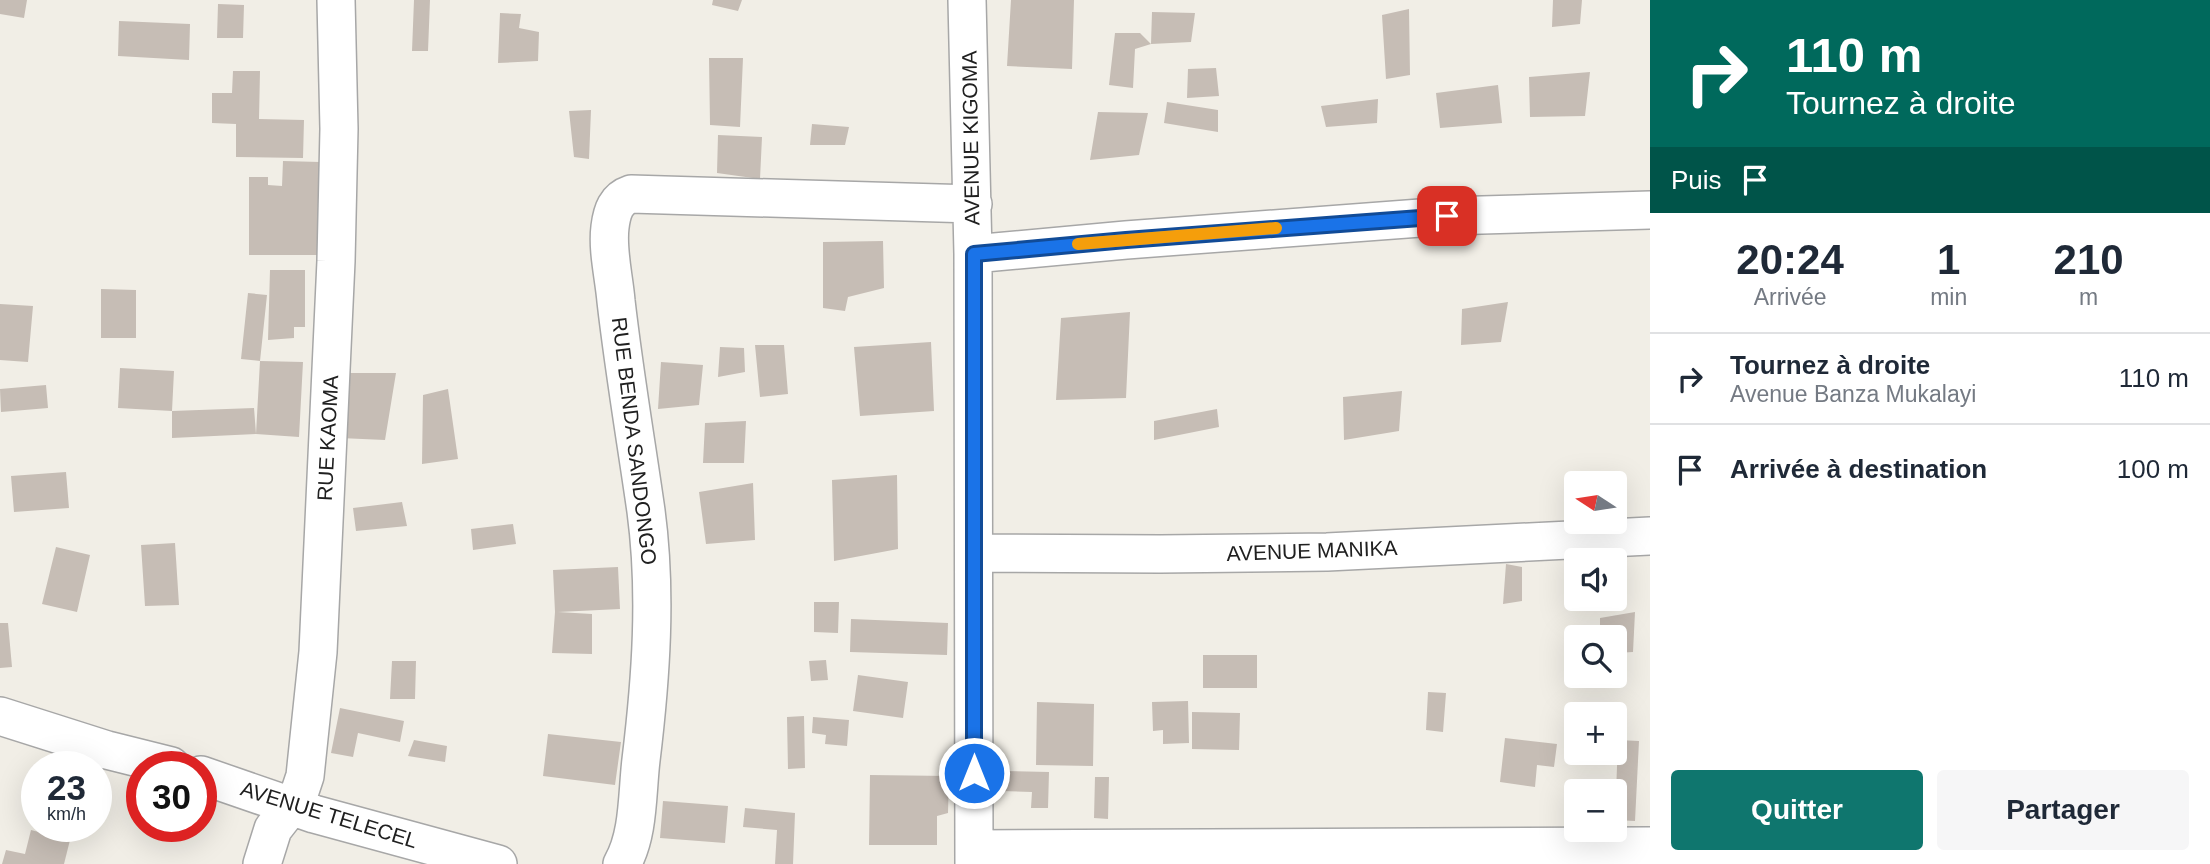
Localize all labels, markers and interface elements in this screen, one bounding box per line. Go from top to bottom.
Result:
icon: right [1671,28,1762,119]
text: 110 m [1786,28,1922,82]
street label: AVENUE KIGOMA [957,50,984,226]
text: Tournez à droite [1786,85,2015,121]
icon: arrive [1736,161,1774,199]
text: Puis [1671,165,1722,195]
pin [1417,186,1477,246]
icon: arrive [1428,197,1466,235]
text: 20:24 [1736,236,1844,283]
text: 1 [1937,236,1960,283]
text: 210 [2054,236,2124,283]
text: Arrivée [1754,284,1827,310]
text: min [1930,284,1967,310]
text: m [2079,284,2098,310]
street label: RUE BENDA SANDONGO [608,316,661,566]
text: Tournez à droite [1730,350,1930,380]
icon: right [1671,360,1709,398]
text: 110 m [2119,363,2189,393]
street label: RUE KAOMA [313,374,342,502]
text: Avenue Banza Mukalayi [1730,381,1976,407]
icon: arrive [1671,451,1709,489]
text: Arrivée à destination [1730,454,1987,484]
text: 100 m [2117,454,2189,484]
north arrow [1564,471,1628,534]
map controls [1564,471,1627,842]
street label: AVENUE MANIKA [1226,536,1398,565]
button: sound [1564,548,1627,611]
button: search [1564,625,1627,688]
button: + [1564,702,1627,765]
position arrow [937,736,1011,810]
speed limit sign: 30 [126,751,217,842]
text: 23 [47,768,86,807]
button: Quitter [1671,770,1923,850]
button: Partager [1937,770,2189,850]
street label: AVENUE TELECEL [238,777,420,852]
button: − [1564,779,1627,842]
text: km/h [47,804,86,824]

